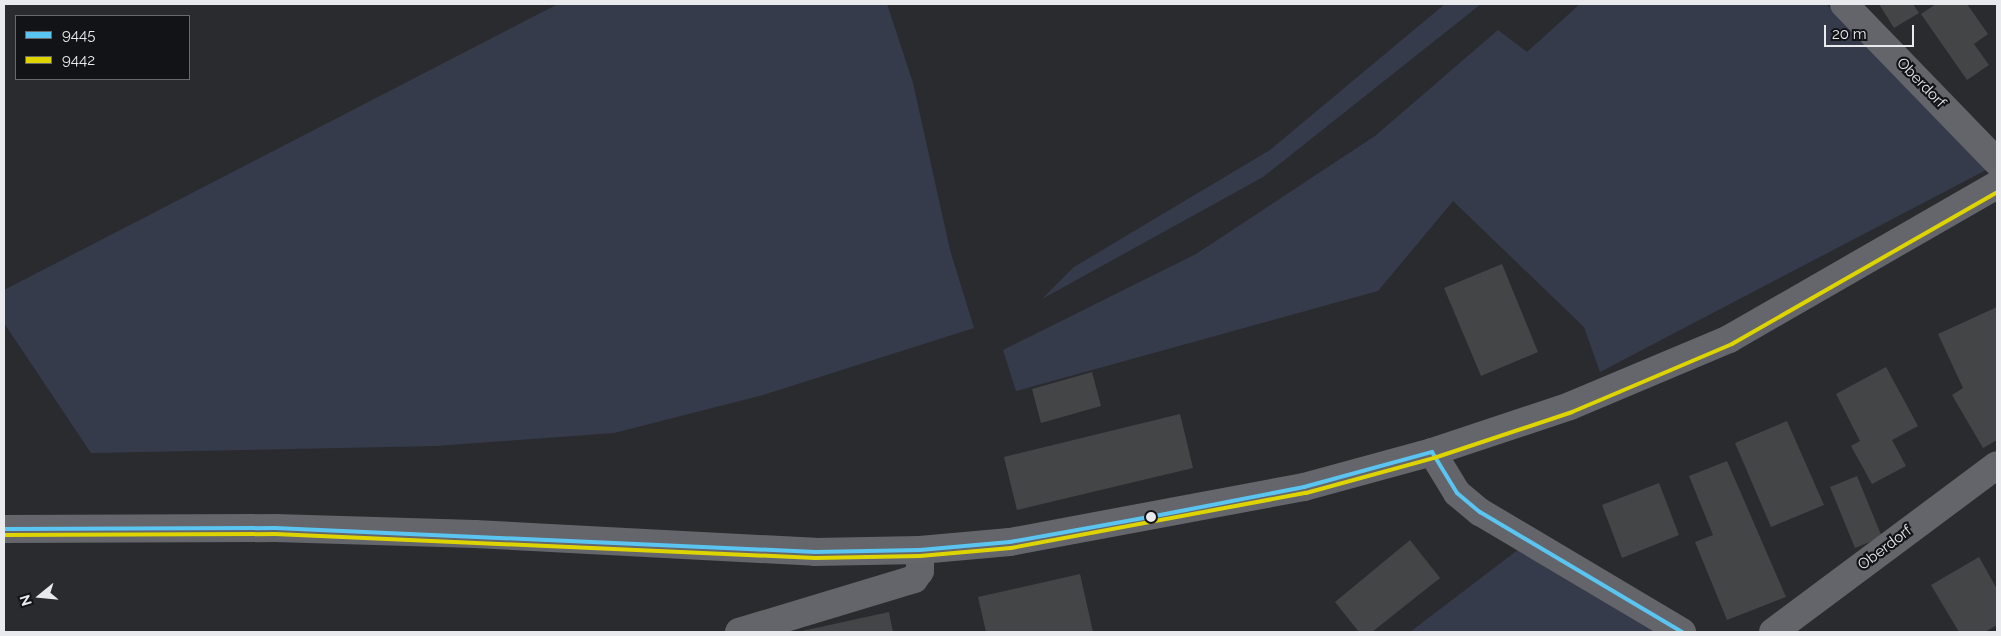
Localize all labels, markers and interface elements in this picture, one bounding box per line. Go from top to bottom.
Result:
legend [15,15,190,80]
scale bar [1826,15,1916,47]
text: 20 m [1832,25,1867,43]
text: 9445 [62,26,95,44]
text: 9442 [62,51,95,69]
street label: Oberdorf [1893,54,1949,112]
unlabelled marker [1146,512,1156,522]
street label: Oberdorf [1854,522,1916,574]
north arrow [15,571,65,621]
text: N [16,593,35,608]

